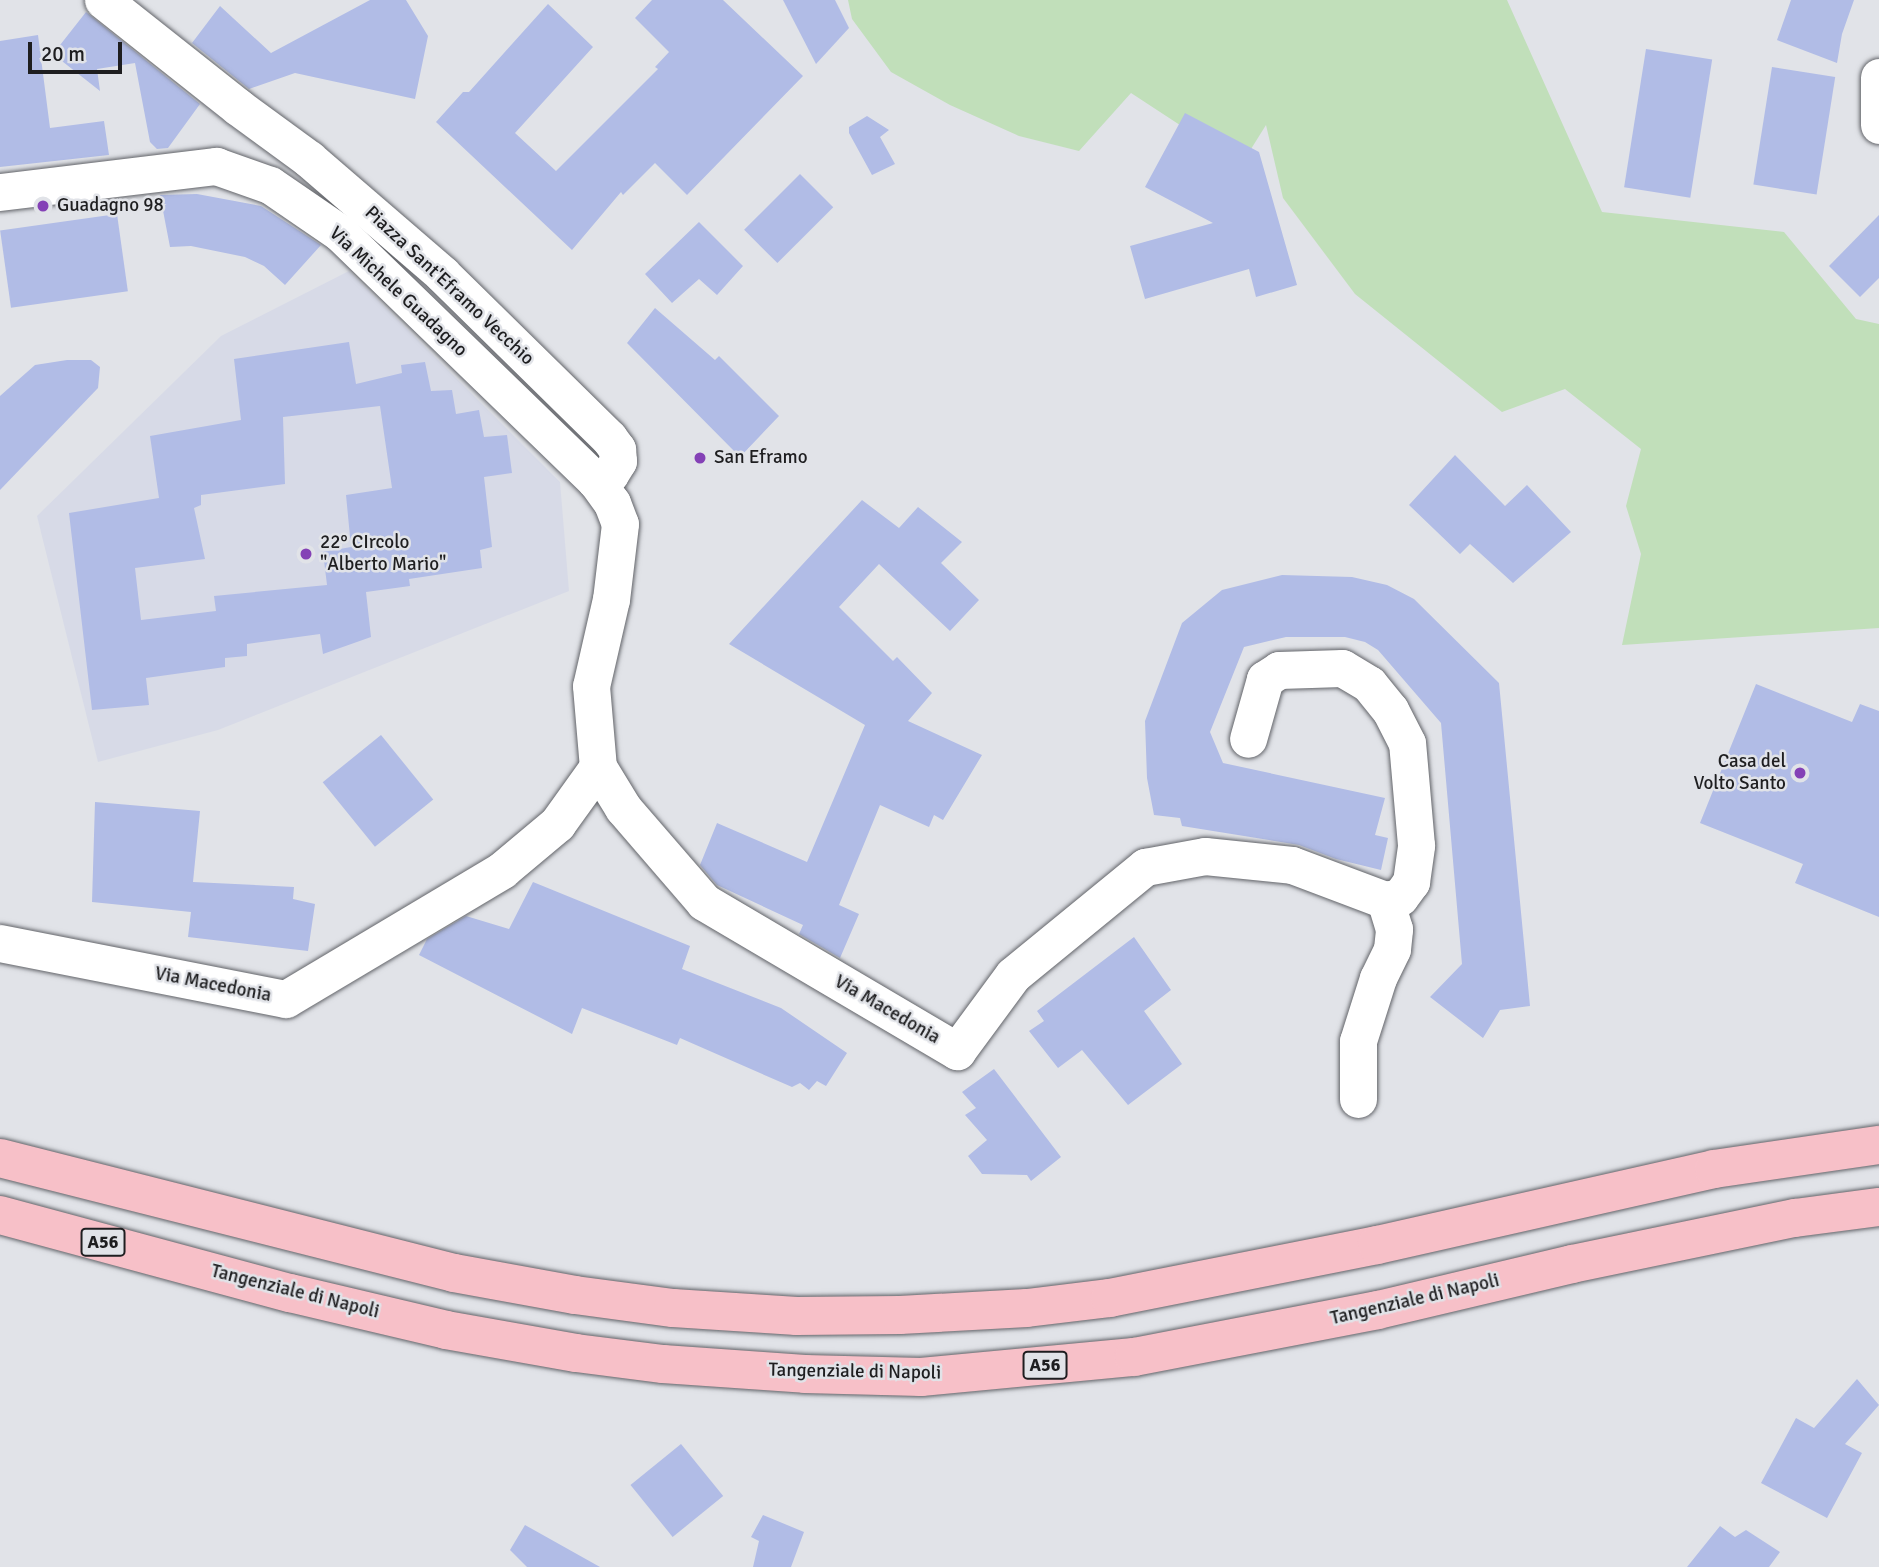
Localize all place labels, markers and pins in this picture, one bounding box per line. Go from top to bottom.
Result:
place label: Guadagno 98 [57,195,164,217]
marker: Guadagno 98 [35,198,51,214]
place label: San Eframo [714,447,808,469]
marker: San Eframo [692,450,708,466]
place label: 22° CIrcolo "Alberto Mario" [320,532,446,576]
marker: 22° CIrcolo "Alberto Mario" [298,546,314,562]
place label: Casa del Volto Santo [1693,751,1786,795]
marker: Casa del Volto Santo [1792,765,1808,781]

